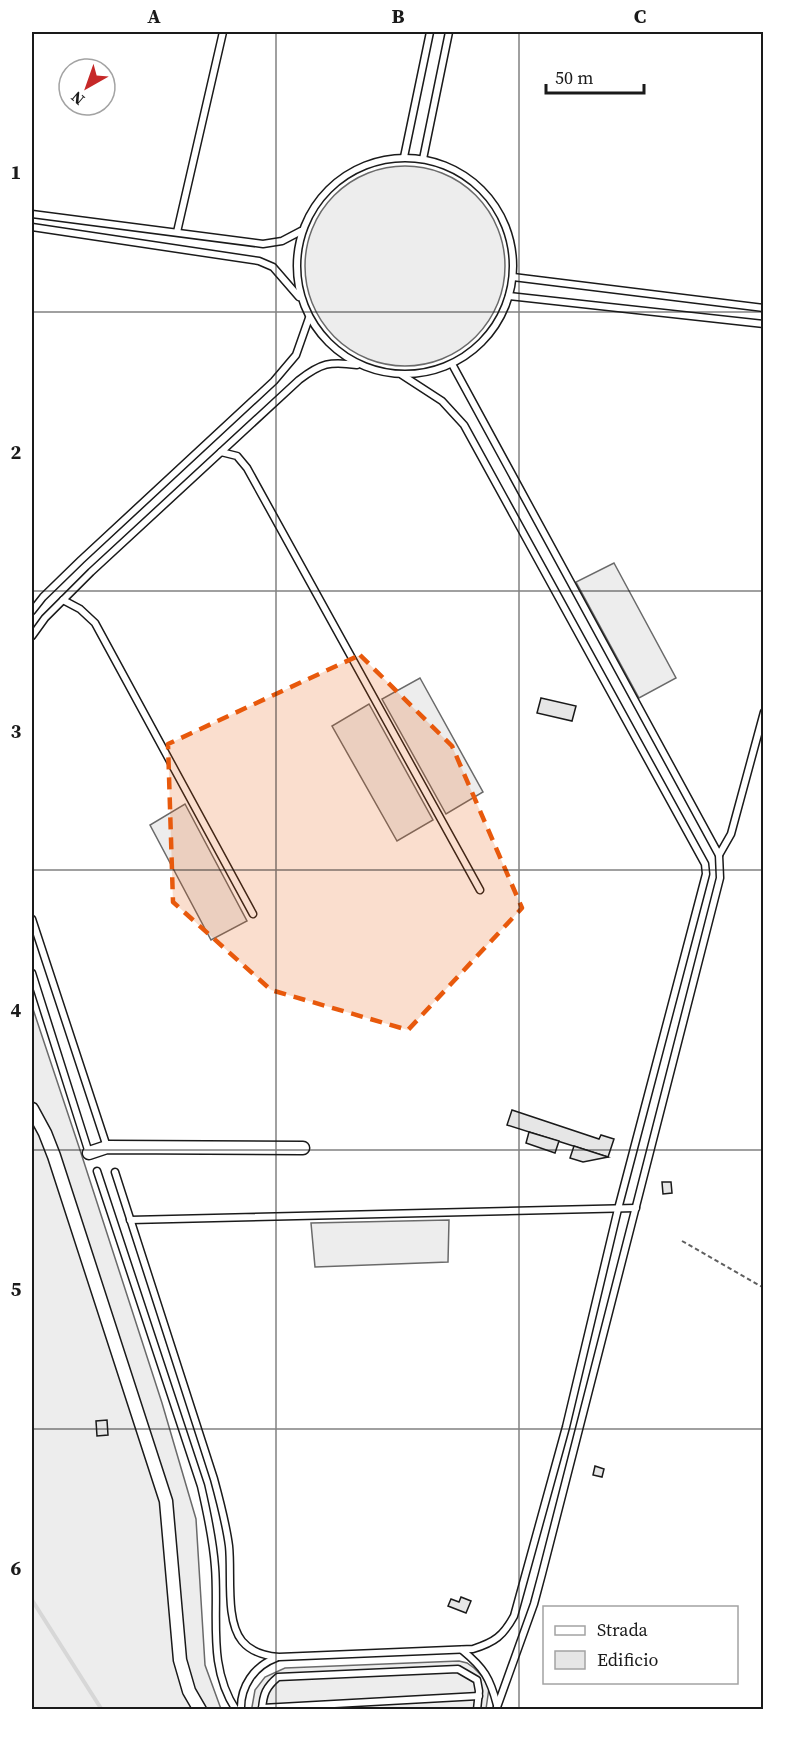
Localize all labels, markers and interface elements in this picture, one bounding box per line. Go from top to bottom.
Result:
text: A [147,2,161,30]
text: B [391,2,405,30]
text: C [634,2,646,30]
north arrow [57,57,117,117]
scale bar [546,57,644,95]
text: 50 m [555,65,593,90]
text: N [66,86,89,111]
text: 1 [11,158,21,186]
text: 2 [11,438,22,466]
text: 3 [11,717,22,745]
text: 4 [11,996,22,1024]
text: 5 [11,1275,22,1303]
text: 6 [11,1554,22,1582]
legend [543,1606,738,1684]
text: Strada [597,1617,648,1642]
text: Edificio [597,1647,658,1672]

